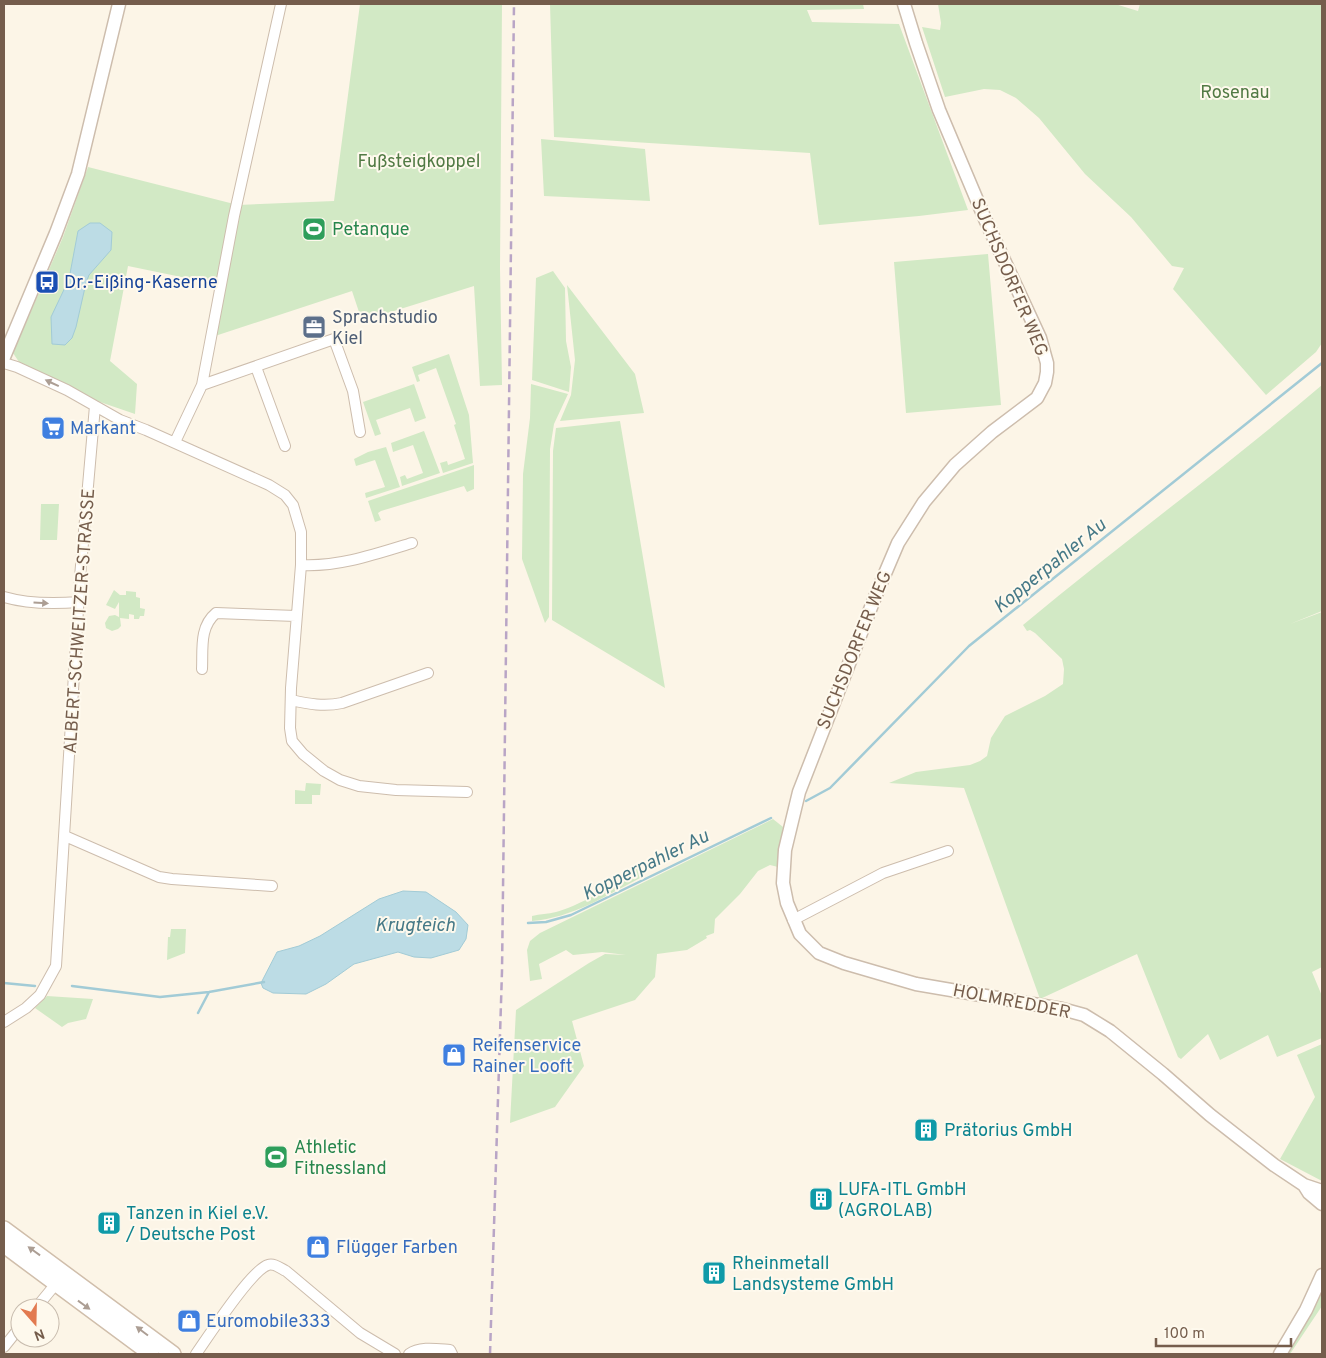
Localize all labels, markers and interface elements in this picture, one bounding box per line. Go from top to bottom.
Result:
park label: Rosenau [1200,82,1270,105]
park label: Fußsteigkoppel [358,151,480,174]
street label: SUCHSDORFER WEG [965,195,1052,360]
sports icon: Petanque [301,216,327,242]
place label: Petanque [332,219,410,242]
bus stop icon: Dr.-Eißing-Kaserne [34,269,60,295]
place label: Dr.-Eißing-Kaserne [64,272,218,295]
place label: Sprachstudio Kiel [332,307,438,351]
office icon: Sprachstudio Kiel [301,314,327,340]
one-way arrow [45,379,59,387]
supermarket icon: Markant [40,415,66,441]
place label: Markant [70,418,136,441]
street label: ALBERT-SCHWEITZER-STRASSE [60,488,101,755]
water label: Kopperpahler Au [989,513,1112,619]
street label: SUCHSDORFER WEG [813,568,898,733]
one-way arrow [33,599,49,607]
water label: Kopperpahler Au [579,824,714,907]
water label: Krugteich [375,914,456,938]
street label: HOLMREDDER [951,980,1073,1025]
place label: Reifenservice Rainer Looft [472,1035,581,1079]
shop icon: Reifenservice Rainer Looft [441,1042,467,1068]
building icon: Prätorius GmbH [913,1117,939,1143]
place label: Prätorius GmbH [944,1120,1073,1143]
place label: Athletic Fitnessland [294,1137,387,1181]
sports icon: Athletic Fitnessland [263,1144,289,1170]
place label: LUFA-ITL GmbH (AGROLAB) [838,1179,967,1223]
building icon: LUFA-ITL GmbH (AGROLAB) [808,1186,834,1212]
place label: Tanzen in Kiel e.V. / Deutsche Post [125,1203,268,1247]
building icon: Tanzen in Kiel e.V. / Deutsche Post [96,1210,122,1236]
shop icon: Flügger Farben [305,1234,331,1260]
place label: Flügger Farben [336,1237,458,1260]
one-way arrow [27,1246,41,1256]
place label: Rheinmetall Landsysteme GmbH [732,1253,894,1297]
building icon: Rheinmetall Landsysteme GmbH [701,1260,727,1286]
north arrow [10,1298,60,1348]
one-way arrow [77,1299,90,1310]
shop icon: Euromobile333 [176,1308,202,1334]
place label: Euromobile333 [206,1311,331,1334]
scale bar [1156,1316,1291,1348]
text: N [31,1324,47,1344]
text: 100 m [1164,1325,1205,1344]
one-way arrow [135,1326,149,1336]

